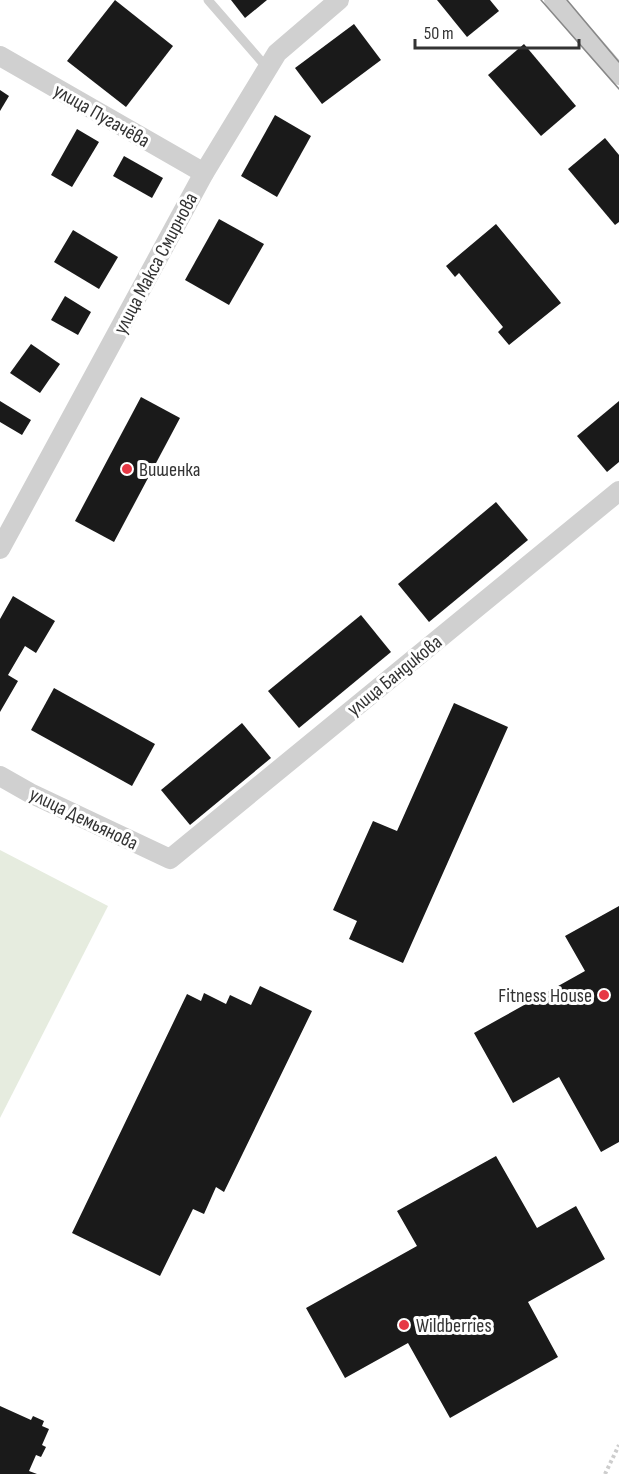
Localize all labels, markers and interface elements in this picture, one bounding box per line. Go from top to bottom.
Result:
scale bar [415,12,578,50]
text: 50 m [424,23,454,44]
street label: улица Пугачёва [49,79,154,153]
street label: улица Макса Смирнова [109,189,203,338]
place label: Вишенка [139,458,200,482]
marker: Вишенка [120,462,134,476]
street label: улица Бандикова [342,630,447,721]
street label: улица Демьянова [25,782,142,856]
place label: Fitness House [498,984,592,1008]
marker: Fitness House [597,988,611,1002]
place label: Wildberries [416,1314,492,1338]
marker: Wildberries [397,1318,411,1332]

